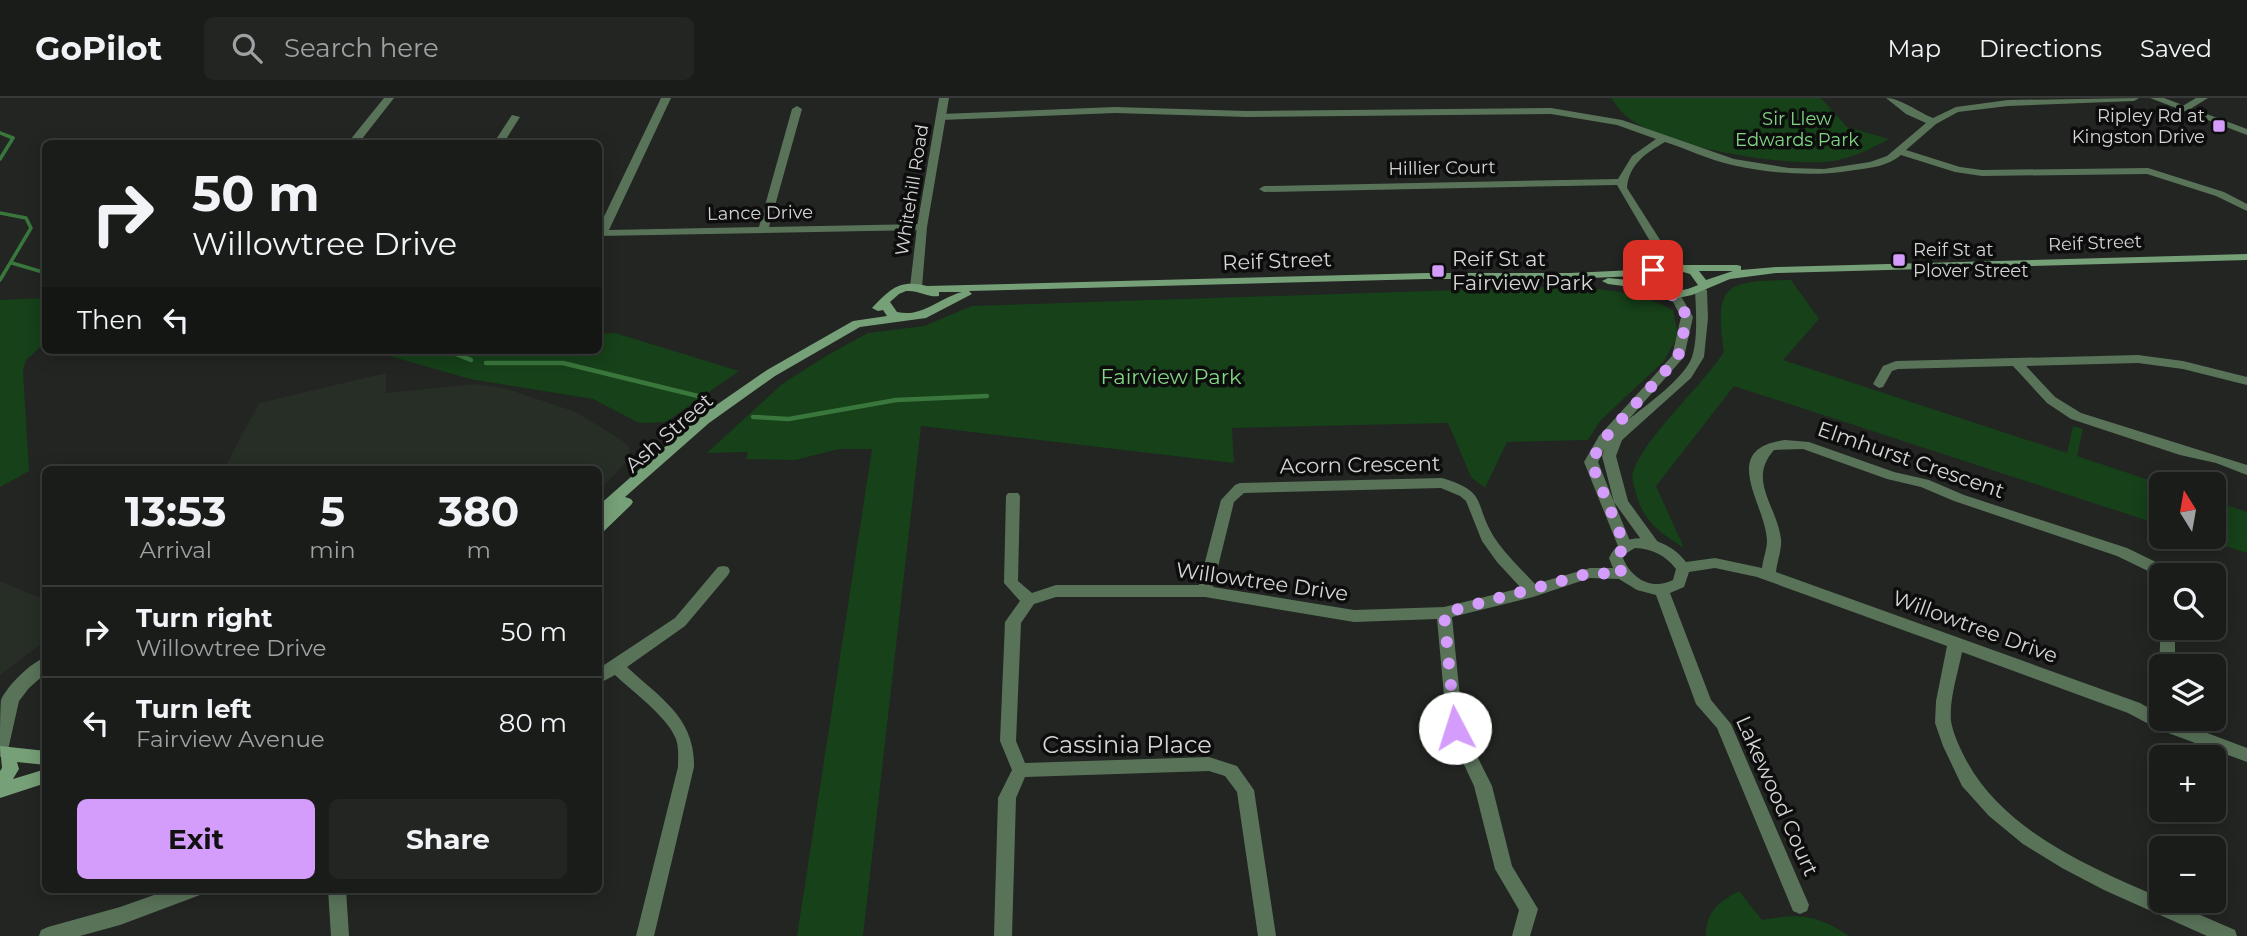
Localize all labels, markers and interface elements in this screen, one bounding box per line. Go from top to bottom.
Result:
search box [204,17,694,80]
text: GoPilot [35,28,162,68]
icon: search [228,29,266,67]
text: Search here [284,32,439,64]
text: Map [1888,34,1941,63]
text: Directions [1979,34,2102,63]
text: Saved [2140,34,2212,63]
place label: Ripley Rd at Kingston Drive [2072,105,2205,148]
park label: Sir Llew Edwards Park [1735,108,1859,151]
marker: Ripley Rd at Kingston Drive [2211,118,2227,134]
street label: Whitehill Road [891,123,933,257]
street label: Hillier Court [1388,156,1496,180]
text: 50 m [192,164,320,223]
icon: right [77,168,168,259]
street label: Lance Drive [707,201,813,225]
text: Willowtree Drive [192,224,457,263]
street label: Reif Street [2048,230,2142,256]
place label: Reif St at Plover Street [1913,239,2029,282]
pin [1623,240,1683,300]
street label: Reif Street [1222,246,1332,275]
place label: Reif St at Fairview Park [1452,246,1594,295]
icon: arrive [1634,251,1672,289]
marker: Reif St at Plover Street [1891,252,1907,268]
marker: Reif St at Fairview Park [1430,263,1446,279]
icon: left [157,301,195,339]
text: Then [77,304,143,336]
park label: Fairview Park [1100,364,1242,389]
street label: Ash Street [620,388,718,478]
street label: Elmhurst Crescent [1814,416,2008,503]
street label: Acorn Crescent [1279,451,1441,478]
north arrow [2149,472,2226,550]
map controls [2149,472,2226,913]
text: 13:53 [125,485,227,537]
text: 5 [320,485,345,537]
text: 380 [438,485,519,537]
text: Arrival [139,536,212,564]
text: min [309,536,356,564]
text: m [467,536,491,564]
street label: Willowtree Drive [1174,557,1350,606]
button: search [2149,563,2226,640]
street label: Willowtree Drive [1889,585,2061,668]
text: Turn right [136,602,272,634]
icon: right [77,613,115,651]
text: 50 m [501,616,567,648]
text: Willowtree Drive [136,634,326,662]
button: layers [2149,654,2226,731]
position arrow [1418,691,1492,765]
text: Turn left [136,693,252,725]
icon: left [77,704,115,742]
text: 80 m [499,707,567,739]
street label: Lakewood Court [1731,712,1824,880]
text: Fairview Avenue [136,725,325,753]
street label: Cassinia Place [1042,730,1212,759]
button: + [2149,745,2226,822]
button: Exit [77,799,315,879]
button: Share [329,799,567,879]
button: − [2149,836,2226,913]

